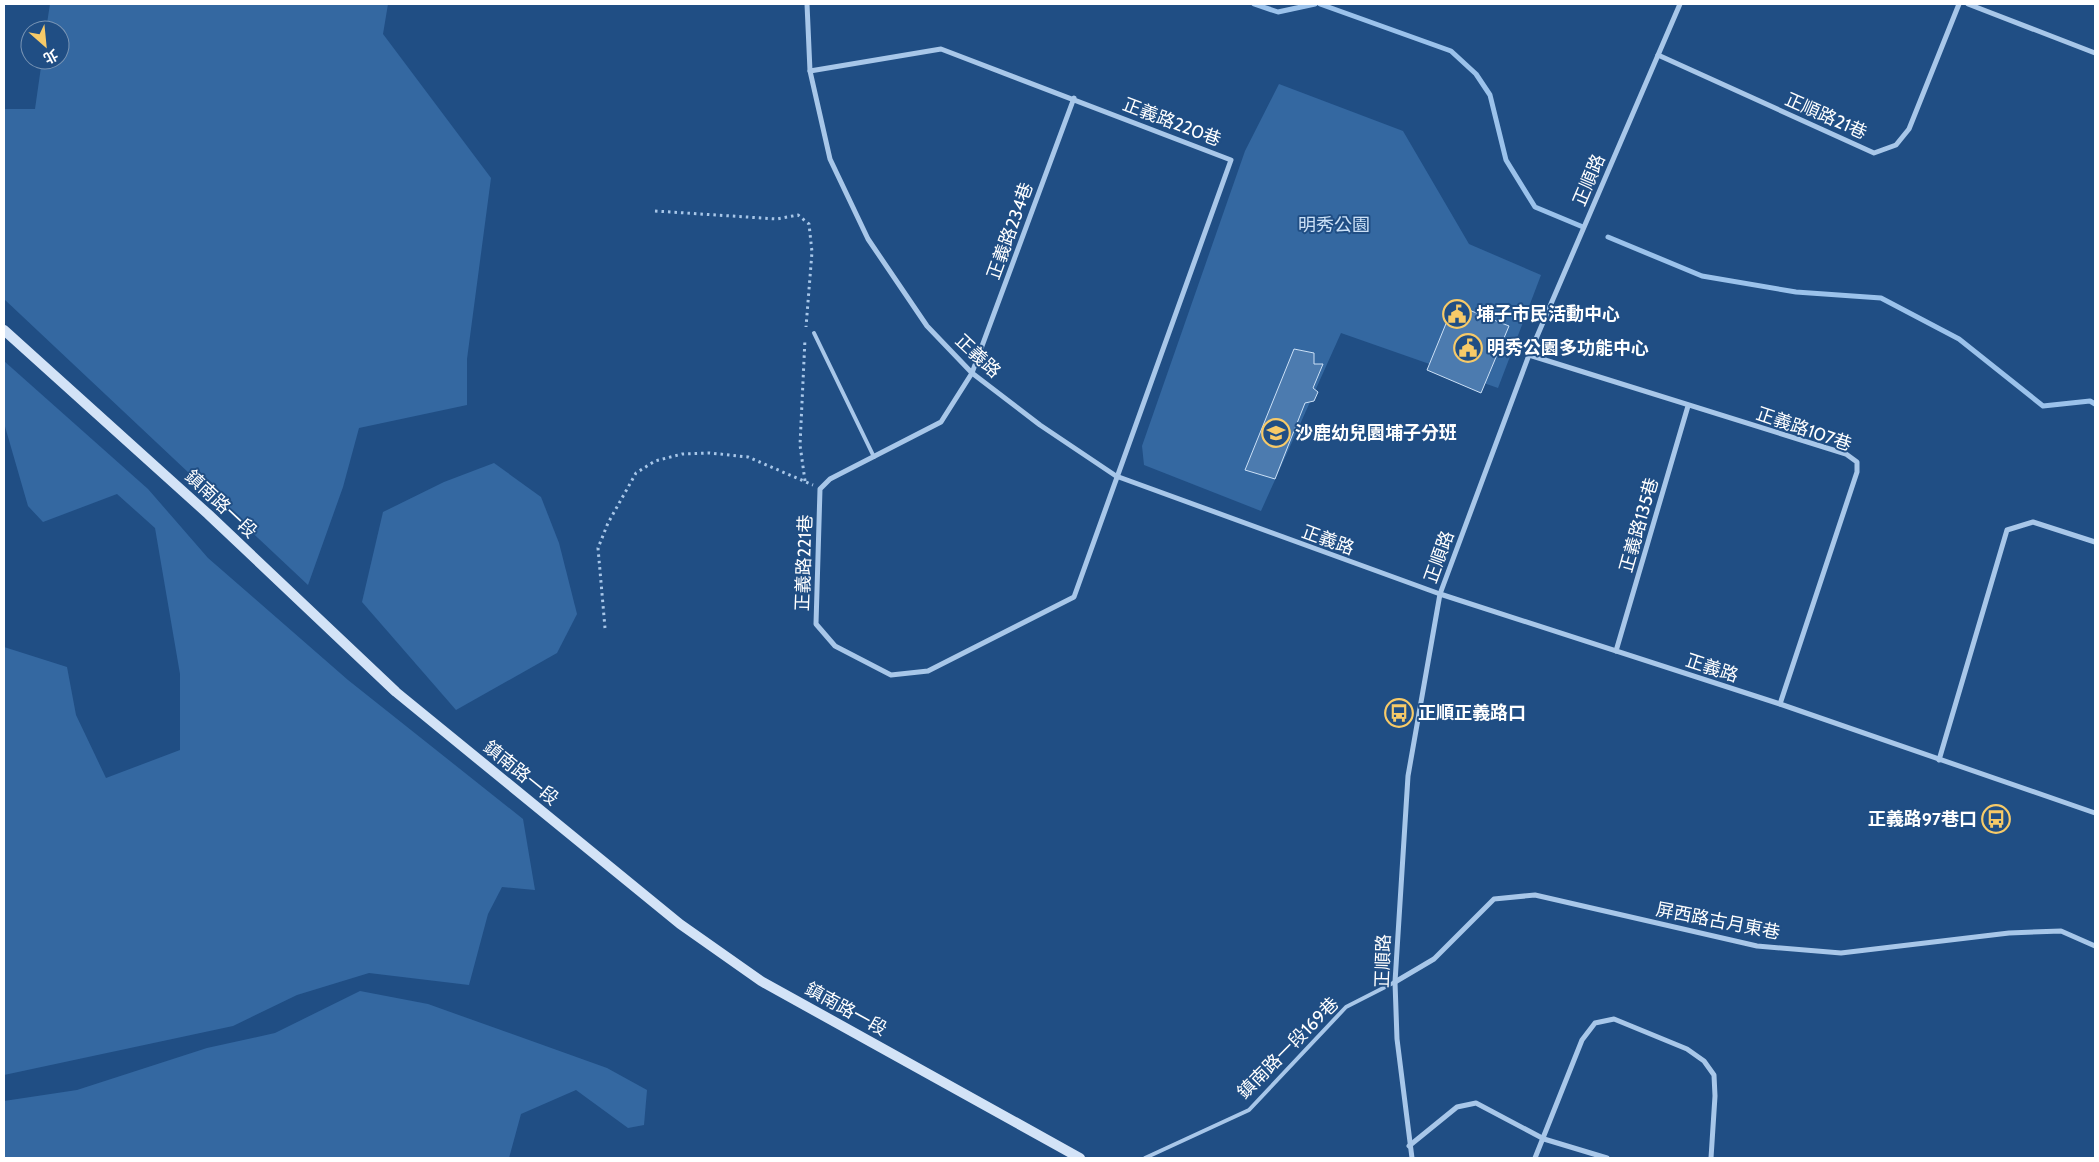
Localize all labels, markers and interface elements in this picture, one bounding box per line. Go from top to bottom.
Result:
north arrow [20,20,70,70]
text: 北 [41,45,61,68]
street label: 正順路21巷 [1782,88,1870,144]
street label: 正義路220巷 [1120,93,1224,151]
street label: 正順路 [1568,151,1610,209]
street label: 正義路234巷 [982,180,1038,282]
park label: 明秀公園 [1298,214,1370,236]
public building icon: 埔子市民活動中心 [1442,299,1472,329]
place label: 埔子市民活動中心 [1476,303,1620,325]
street label: 正義路 [951,330,1005,382]
public building icon: 明秀公園多功能中心 [1453,333,1483,363]
place label: 明秀公園多功能中心 [1487,337,1649,359]
street label: 正義路107巷 [1753,402,1855,456]
school or university icon: 沙鹿幼兒園埔子分班 [1261,418,1291,448]
place label: 沙鹿幼兒園埔子分班 [1295,422,1457,444]
street label: 鎮南路一段 [181,465,261,543]
street label: 正義路135巷 [1615,475,1663,575]
street label: 正義路221巷 [791,514,817,612]
street label: 正義路 [1299,520,1357,560]
street label: 正順路 [1419,528,1459,586]
street label: 正義路 [1683,649,1741,687]
bus stop icon: 正順正義路口 [1384,698,1414,728]
place label: 正順正義路口 [1418,702,1526,724]
street label: 鎮南路一段 [479,736,563,810]
bus stop icon: 正義路97巷口 [1981,804,2011,834]
place label: 正義路97巷口 [1868,808,1977,830]
street label: 屏西路古月東巷 [1654,898,1782,944]
street label: 正順路 [1371,934,1395,988]
street label: 鎮南路一段 [801,978,891,1040]
street label: 鎮南路一段169巷 [1233,993,1343,1103]

